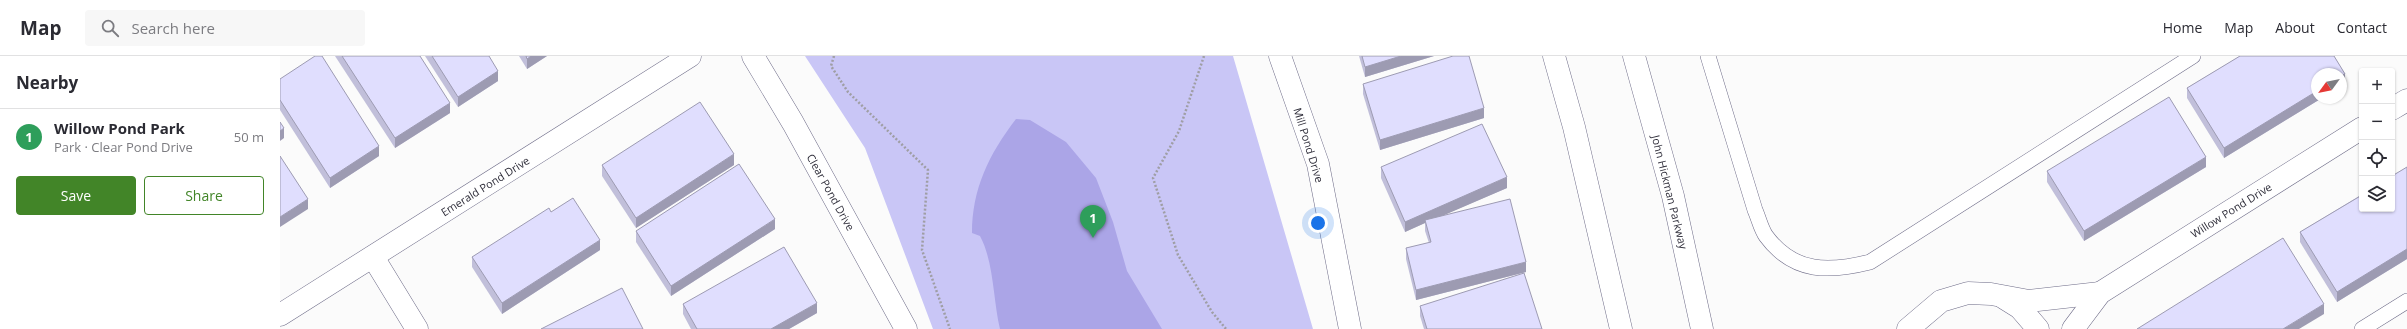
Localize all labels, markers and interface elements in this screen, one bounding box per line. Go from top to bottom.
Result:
search box [85,10,365,46]
text: Map [20,15,61,41]
icon: search [99,17,121,39]
text: Search here [131,18,215,38]
text: Home [2163,18,2202,37]
text: Map [2224,18,2253,37]
text: About [2275,18,2315,37]
text: Contact [2337,18,2387,37]
north arrow [2311,68,2347,104]
map controls [2359,68,2395,212]
button: + [2359,68,2395,104]
text: Nearby [16,71,78,94]
button: − [2359,104,2395,140]
street label: Mill Pond Drive [1290,106,1328,184]
text: Willow Pond Park [54,118,185,138]
text: 1 [25,128,33,146]
text: 50 m [234,128,264,146]
street label: John Hickman Parkway [1648,132,1692,251]
text: Park · Clear Pond Drive [54,138,193,156]
button: locate [2359,140,2395,176]
street label: Clear Pond Drive [804,151,858,233]
street label: Emerald Pond Drive [438,153,532,219]
button: Save [16,176,136,215]
button: Share [144,176,264,215]
button: layers [2359,176,2395,212]
street label: Willow Pond Drive [2188,179,2274,241]
pin: 1 [1080,205,1106,238]
your location [1308,213,1328,233]

